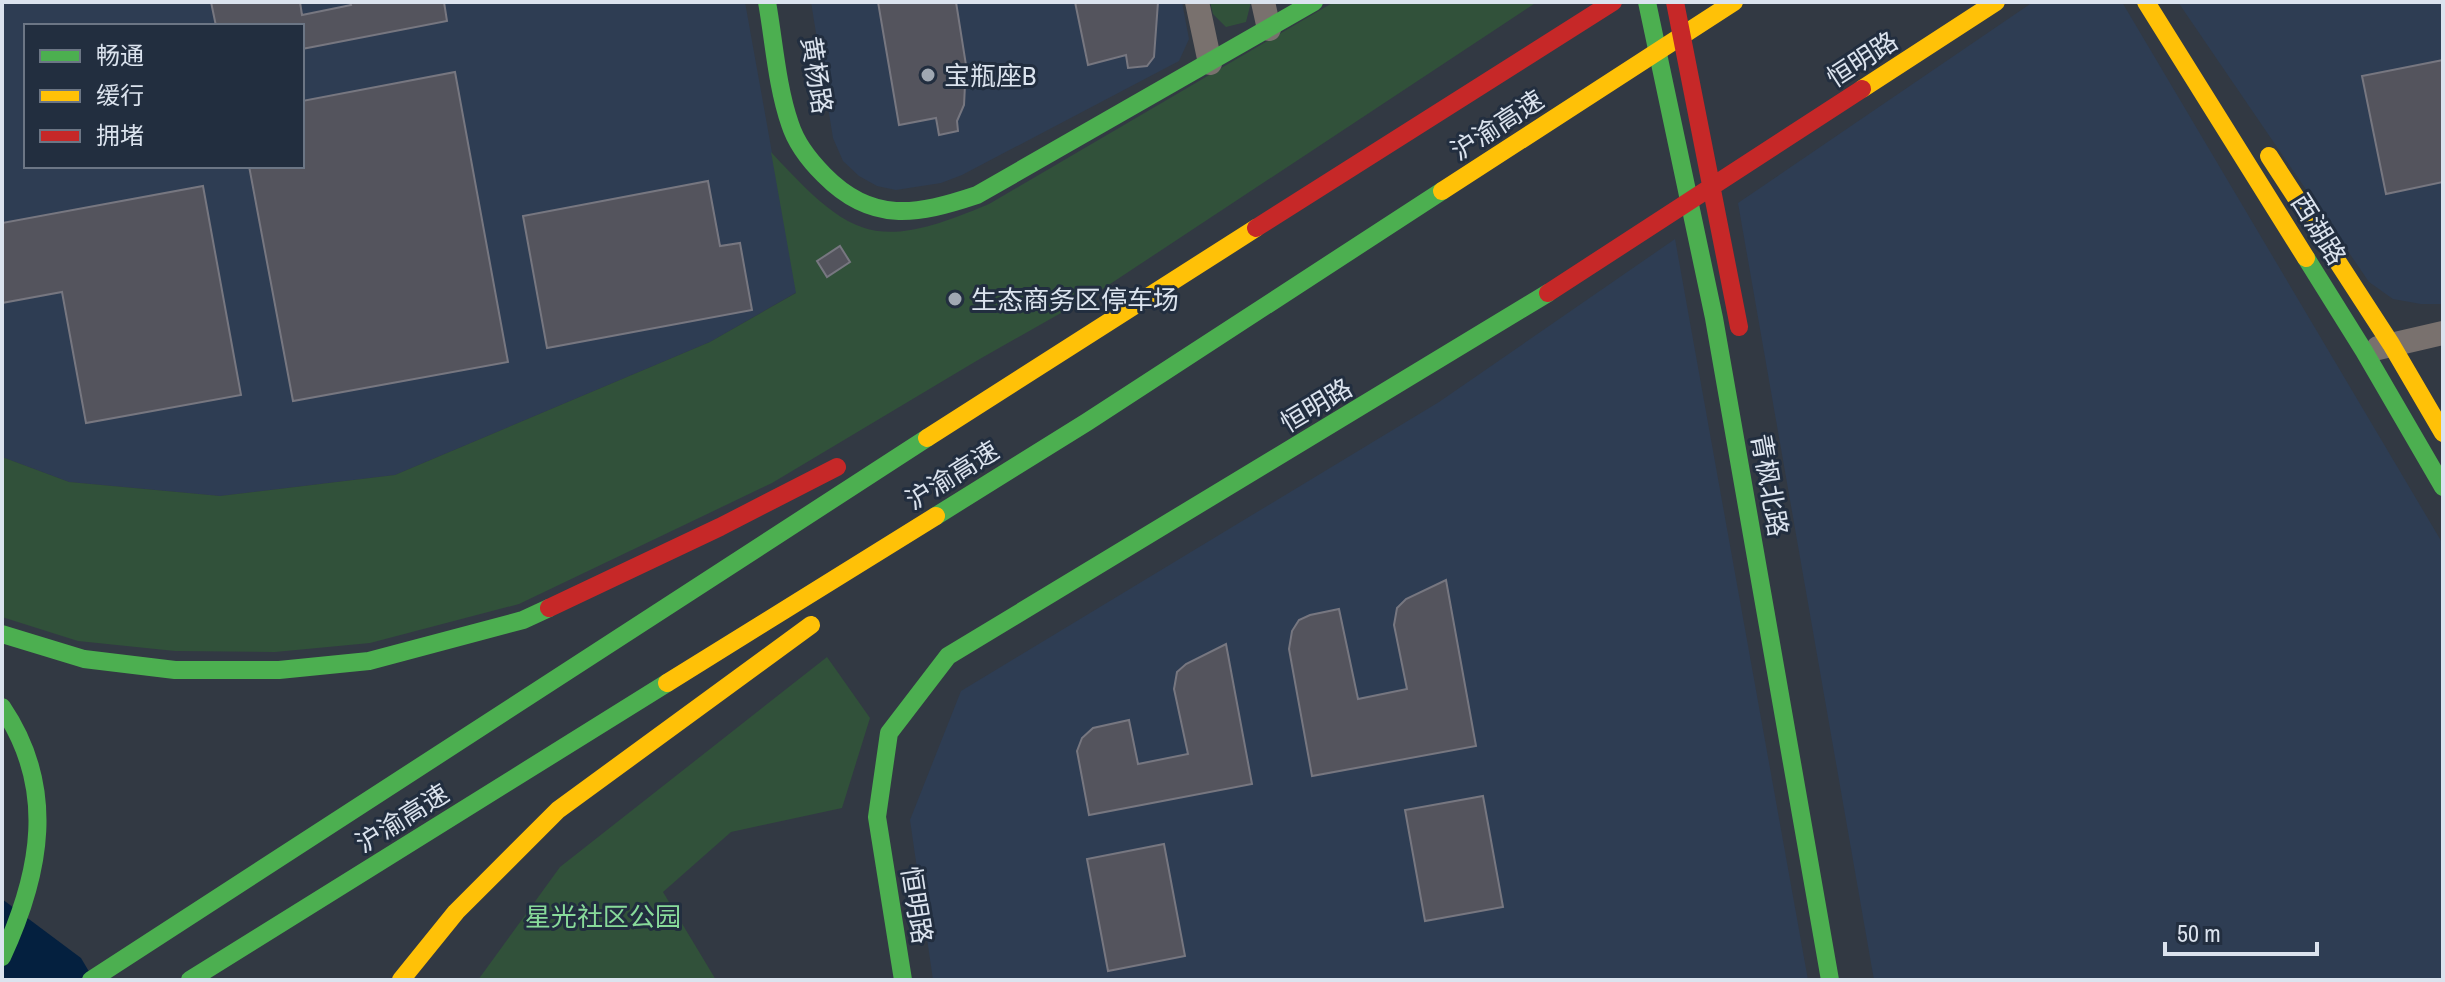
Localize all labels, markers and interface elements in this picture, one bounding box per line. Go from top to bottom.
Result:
street label: 恒明路 [1820,23,1904,95]
legend [24,24,304,168]
street label: 黄杨路 [794,34,840,116]
text: 畅通 [96,39,144,71]
place label: 宝瓶座B [944,58,1036,93]
marker: 宝瓶座B [919,66,937,84]
text: 缓行 [96,79,144,111]
street label: 沪渝高速 [1444,82,1550,168]
text: 拥堵 [96,119,144,151]
street label: 西湖路 [2283,187,2355,271]
place label: 生态商务区停车场 [971,282,1179,317]
marker: 生态商务区停车场 [946,290,964,308]
street label: 恒明路 [1274,370,1358,440]
street label: 青枫北路 [1744,431,1796,539]
street label: 沪渝高速 [899,433,1005,517]
street label: 沪渝高速 [349,776,455,860]
street label: 恒明路 [894,864,940,946]
park label: 星光社区公园 [525,899,681,934]
scale bar [2165,906,2317,956]
text: 50 m [2177,917,2221,949]

